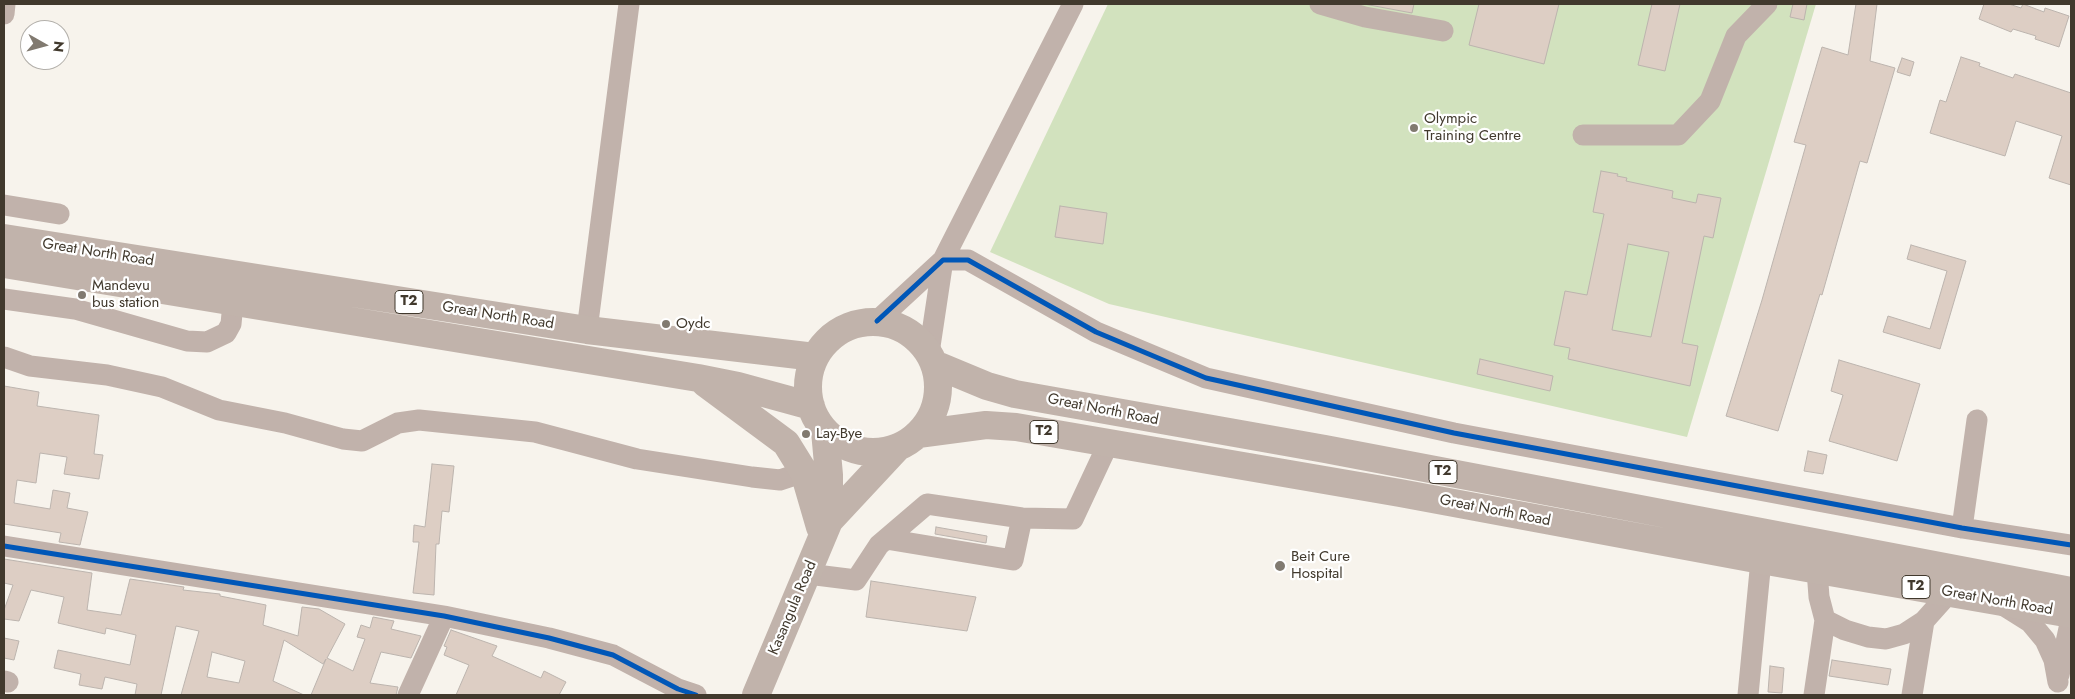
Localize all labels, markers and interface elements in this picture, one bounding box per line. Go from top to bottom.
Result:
north arrow [20,20,70,70]
text: N [48,40,69,53]
place label: Olympic Training Centre [1424,110,1521,145]
marker: Olympic Training Centre [1408,122,1420,134]
street label: Great North Road [41,235,155,271]
place label: Mandevu bus station [92,277,159,312]
marker: Mandevu bus station [76,289,88,301]
road number: T2 [395,290,423,314]
street label: Great North Road [441,298,555,334]
place label: Oydc [676,315,710,333]
marker: Oydc [660,318,672,330]
street label: Great North Road [1046,390,1160,430]
road number: T2 [1030,421,1058,444]
place label: Lay-Bye [816,425,862,443]
marker: Lay-Bye [800,428,812,440]
road number: T2 [1429,461,1457,484]
street label: Great North Road [1438,491,1552,531]
place label: Beit Cure Hospital [1291,548,1350,583]
street label: Kasangula Road [765,558,821,658]
marker: Beit Cure Hospital [1273,559,1287,573]
road number: T2 [1902,576,1930,598]
street label: Great North Road [1940,582,2054,620]

